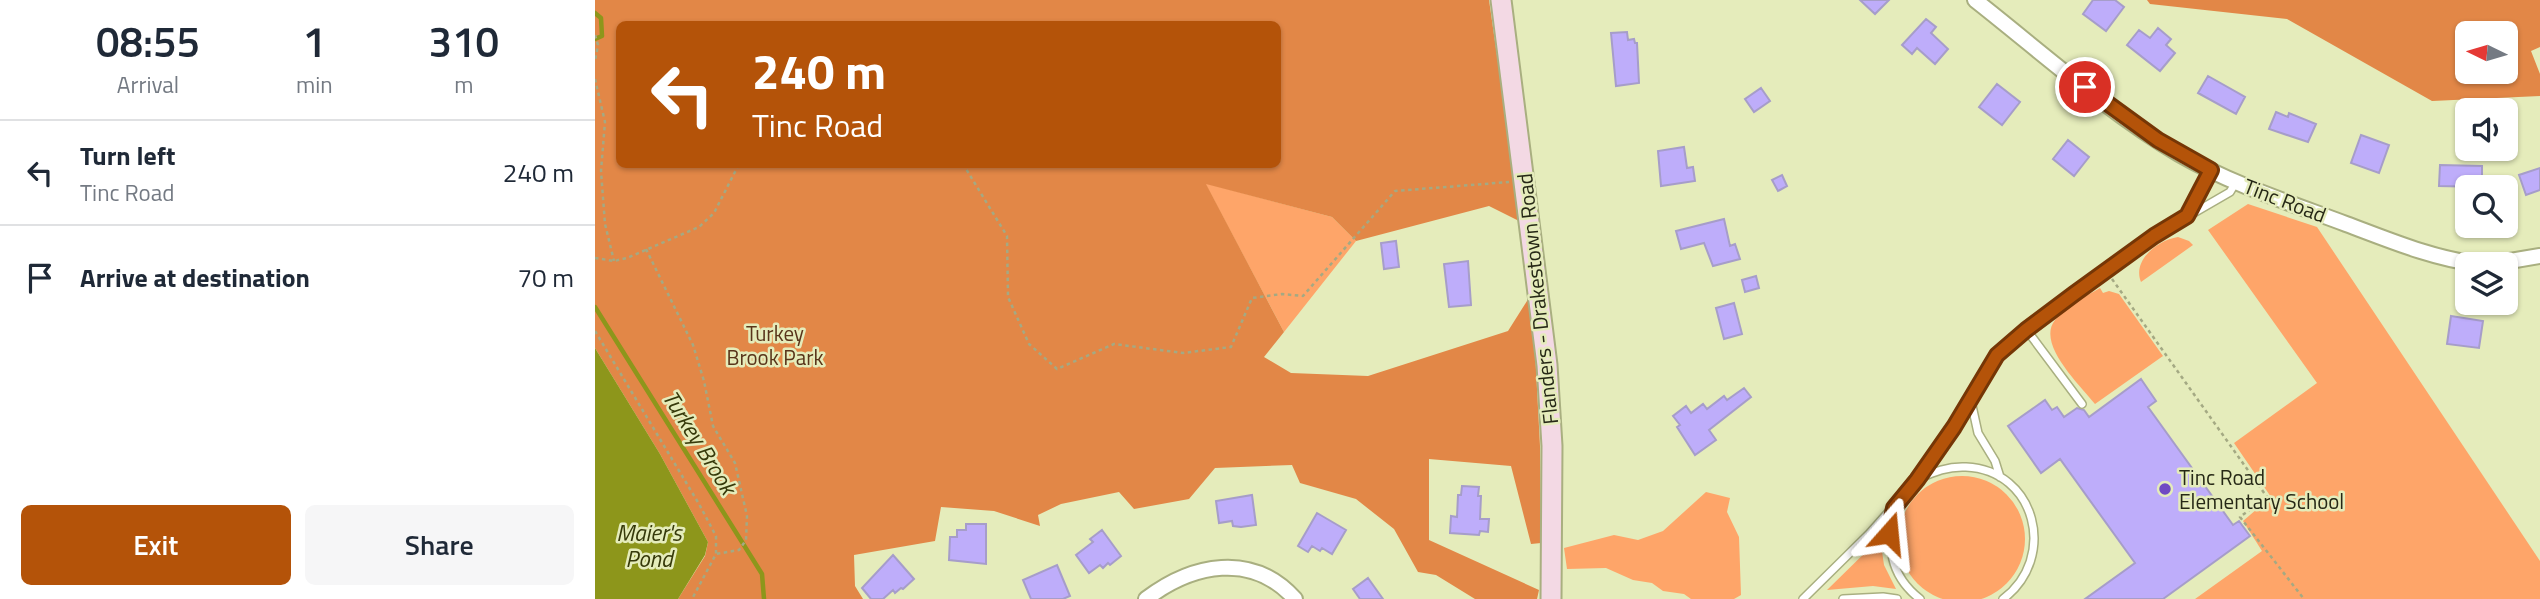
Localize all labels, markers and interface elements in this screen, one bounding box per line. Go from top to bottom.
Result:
text: 08:55 [96,9,200,73]
text: 1 [303,9,326,73]
text: 310 [429,9,499,73]
north arrow [2455,21,2518,84]
map controls [2455,21,2518,315]
text: 240 m [752,33,886,108]
icon: left [637,49,728,140]
pin [2055,57,2115,117]
text: Arrival [117,67,179,102]
text: min [296,67,333,102]
text: m [454,67,473,102]
icon: arrive [2066,68,2104,106]
button: sound [2455,98,2518,161]
text: Tinc Road [752,101,883,149]
text: Turn left [80,136,175,175]
text: 240 m [503,153,574,192]
icon: left [21,154,59,192]
street label: Tinc Road [2239,170,2331,230]
street label: Flanders - Drakestown Road [1508,172,1566,426]
text: Tinc Road [80,175,174,210]
button: search [2455,175,2518,238]
button: layers [2455,252,2518,315]
text: Arrive at destination [80,258,310,297]
text: 70 m [517,258,574,297]
icon: arrive [21,259,59,297]
park label: Turkey Brook Park [726,317,824,373]
water label: Turkey Brook [654,383,747,503]
place label: Tinc Road Elementary School [2179,461,2344,517]
marker: Tinc Road Elementary School [2157,481,2173,497]
position arrow [1852,496,1926,570]
button: Exit [21,505,291,585]
button: Share [305,505,574,585]
water label: Maier's Pond [616,515,684,576]

